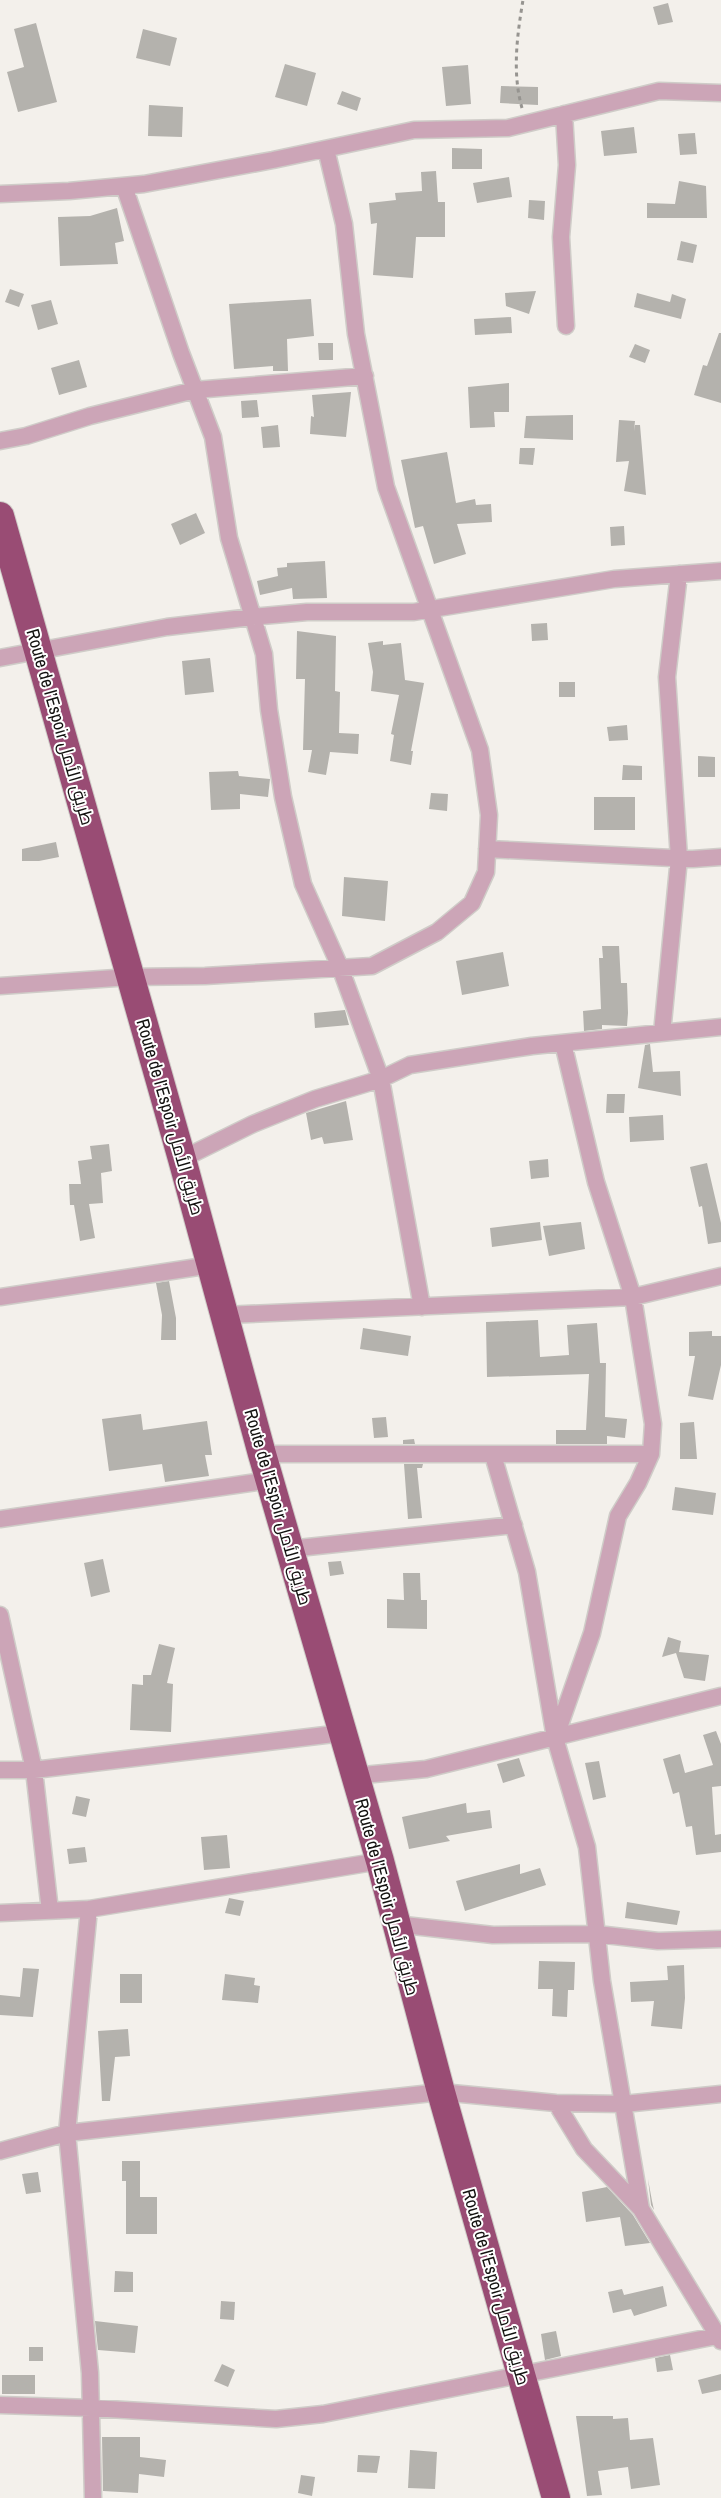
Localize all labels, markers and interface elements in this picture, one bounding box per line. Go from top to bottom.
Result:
street label: Route de l’Espoir طريق الأمل [20,626,100,828]
street label: Route de l’Espoir طريق الأمل [130,1016,210,1218]
street label: Route de l’Espoir طريق الأمل [238,1406,318,1608]
street label: Route de l’Espoir طريق الأمل [349,1796,426,1998]
street label: Route de l’Espoir طريق الأمل [456,2186,536,2388]

